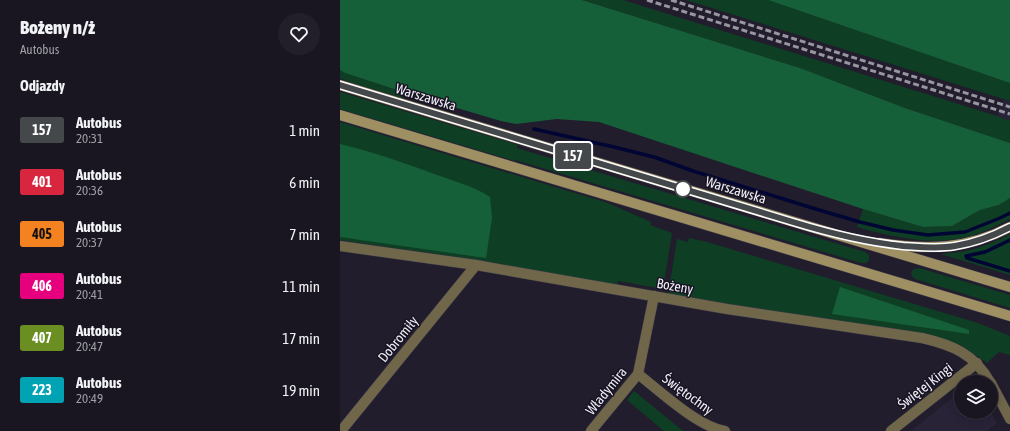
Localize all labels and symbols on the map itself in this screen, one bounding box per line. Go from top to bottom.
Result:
street label: Warszawska [394,80,458,114]
line badge: 157 [550,143,596,169]
street label: Warszawska [704,173,768,207]
unlabelled marker [674,180,692,198]
street label: Bożeny [655,275,695,297]
street label: Dobromiły [375,313,421,365]
street label: Świętej Kingi [894,359,956,412]
street label: Władymira [582,364,630,418]
street label: Świętochny [660,369,717,418]

